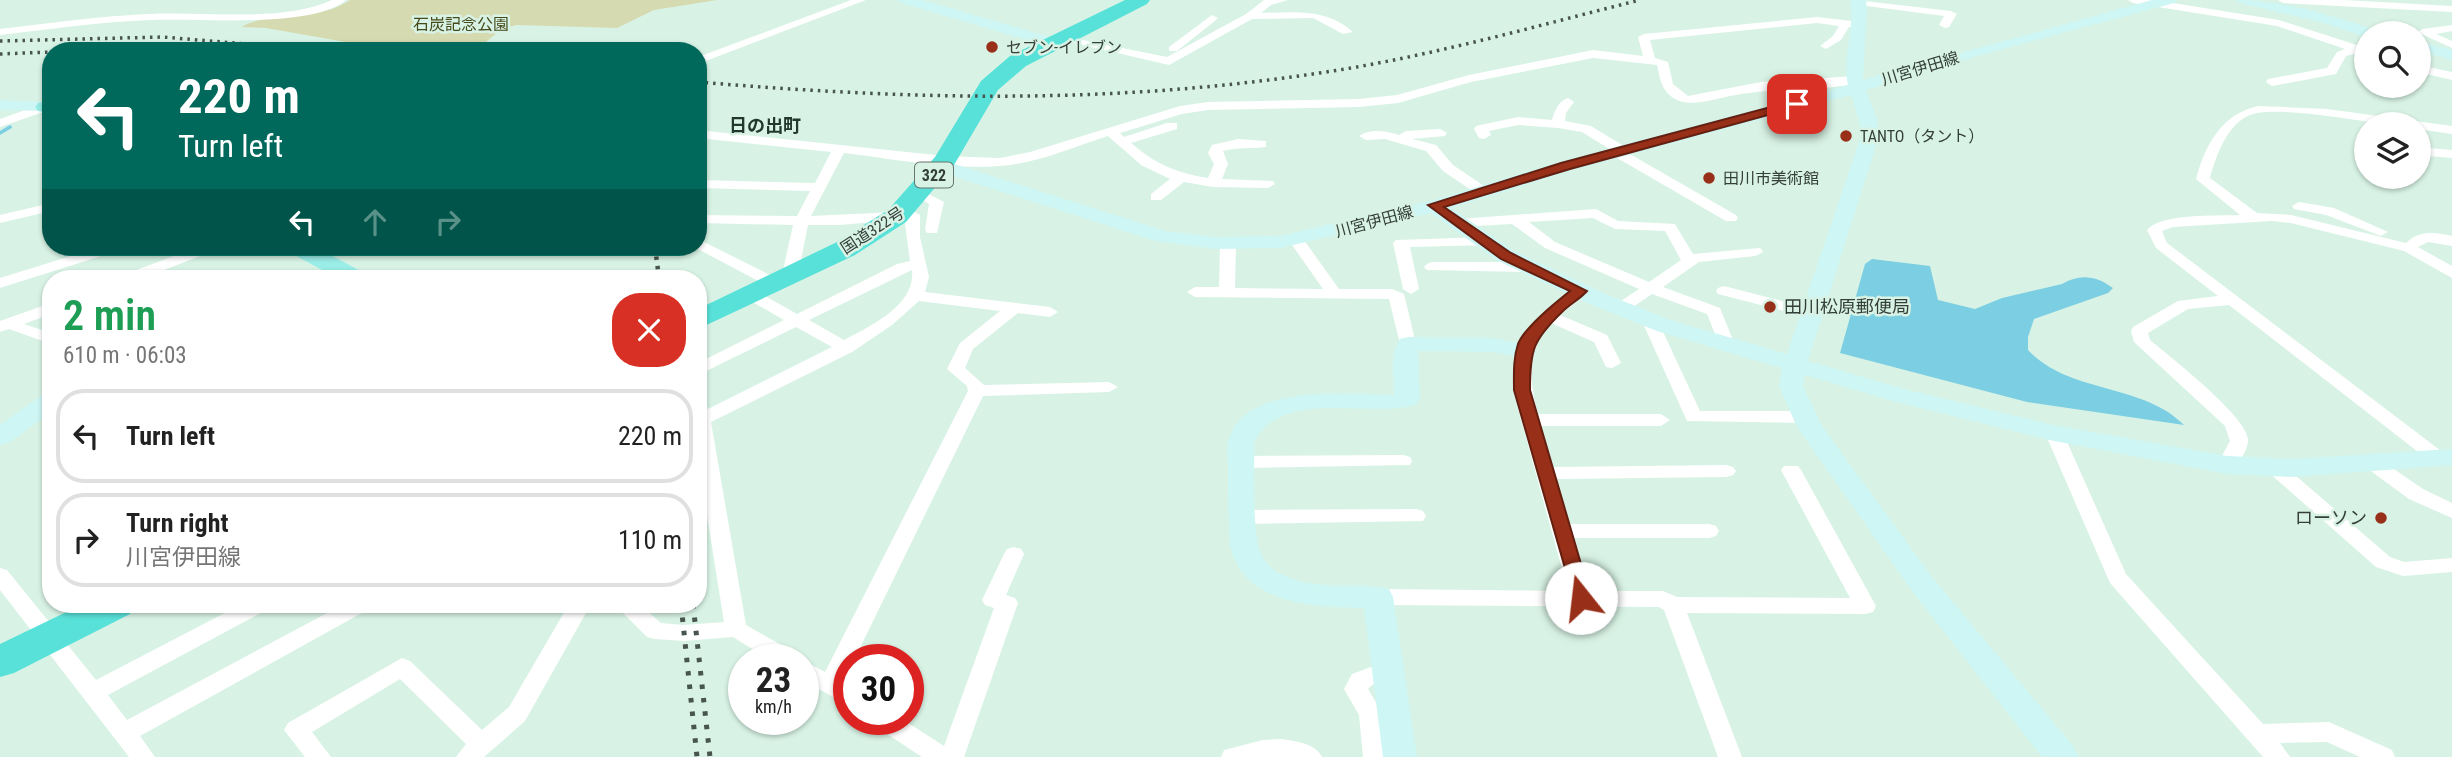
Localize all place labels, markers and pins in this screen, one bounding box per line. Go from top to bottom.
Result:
place label: セブン-イレブン [1006,38,1122,57]
marker: セブン-イレブン [984,39,1000,55]
pin [1767,74,1827,134]
place label: TANTO（タント） [1860,127,1984,146]
marker: TANTO（タント） [1838,128,1854,144]
place label: 田川市美術館 [1723,169,1819,188]
marker: 田川市美術館 [1701,170,1717,186]
place label: 田川松原郵便局 [1784,296,1910,317]
marker: 田川松原郵便局 [1762,299,1778,315]
place label: ローソン [2295,507,2367,528]
marker: ローソン [2373,510,2389,526]

